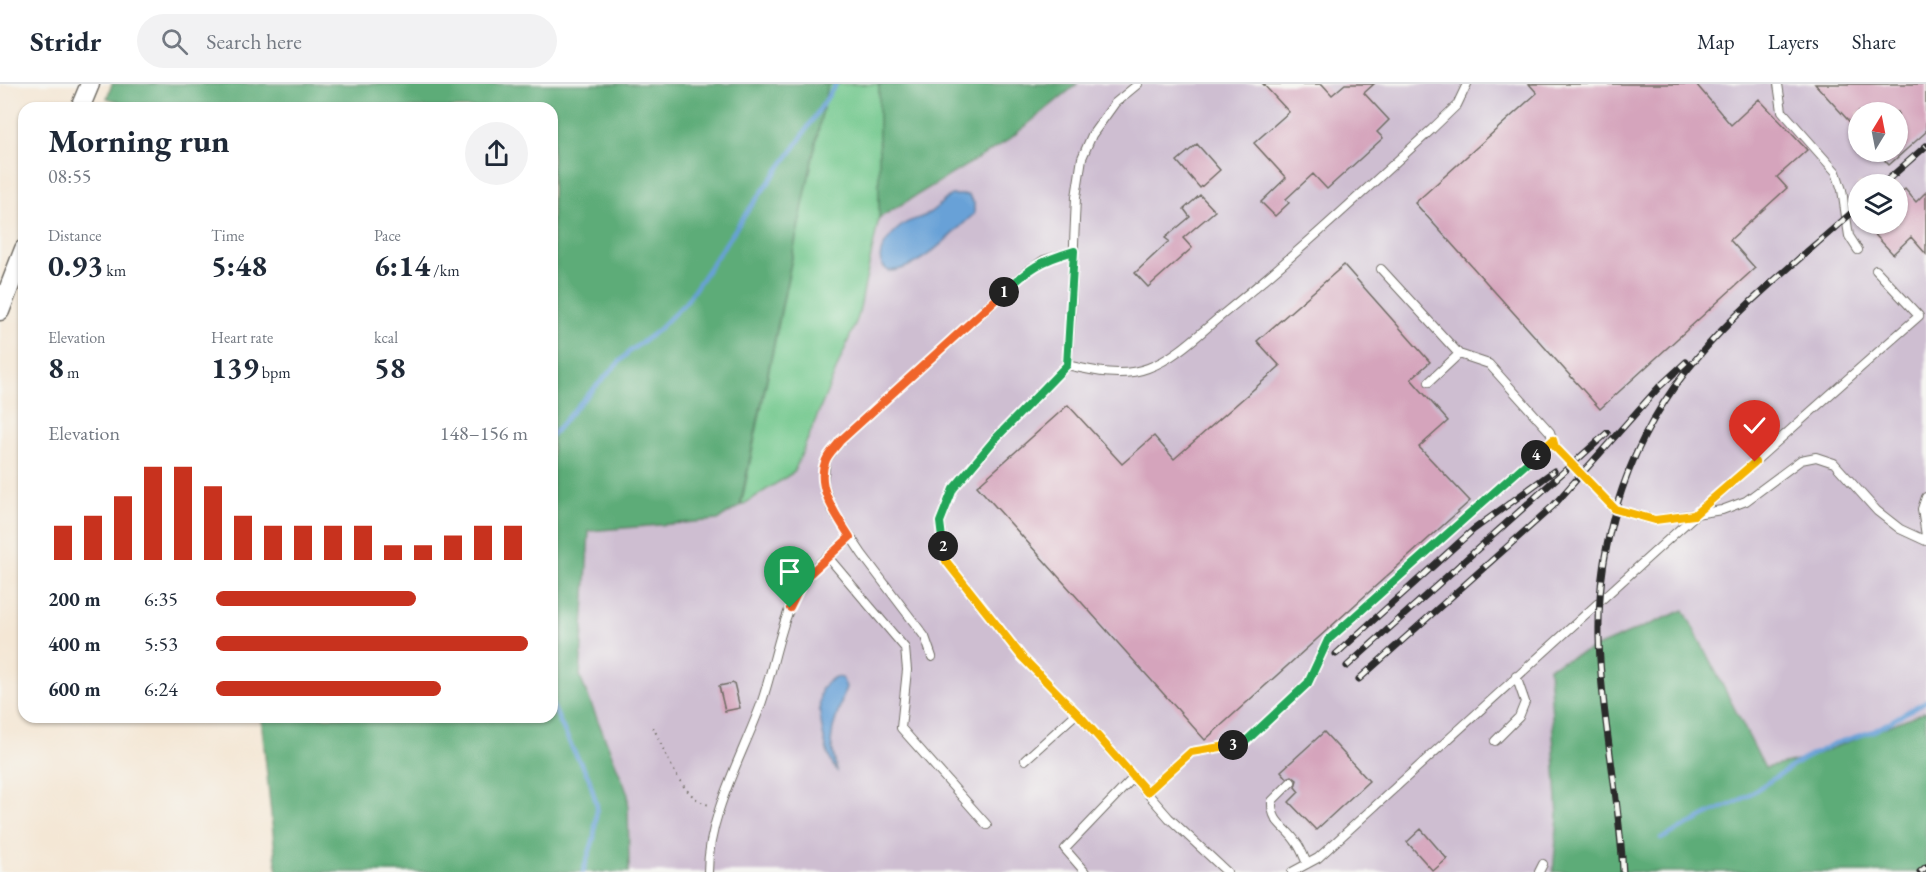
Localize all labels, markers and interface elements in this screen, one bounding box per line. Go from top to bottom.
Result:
search box [137,14,557,68]
text: Stridr [30,23,101,59]
icon: search [158,25,191,58]
text: Search here [206,27,302,56]
text: Map [1697,28,1735,55]
text: Layers [1768,28,1819,55]
text: Share [1852,28,1896,55]
north arrow [1848,102,1908,162]
map controls [1848,102,1908,234]
text: Morning run [48,119,230,162]
button: share [465,122,528,185]
text: 08:55 [48,163,91,189]
button: layers [1848,174,1908,234]
text: Distance [48,225,101,246]
text: Time [211,225,244,246]
text: Pace [374,225,401,246]
text: 0.93 [48,246,103,285]
text: 5:48 [211,246,267,285]
text: 6:14 [374,246,430,285]
text: km [103,260,126,281]
text: /km [430,260,460,281]
pin: 1 [989,277,1019,307]
text: 1 [1000,281,1008,302]
text: Elevation [48,327,106,348]
text: Heart rate [211,327,273,348]
text: kcal [374,327,398,348]
text: 8 [48,348,64,387]
text: 139 [211,348,259,387]
text: 58 [374,348,406,387]
text: m [64,362,80,383]
text: bpm [259,362,291,383]
pin [1729,400,1780,462]
icon: check [1738,409,1771,442]
text: Elevation [48,420,120,446]
text: 148–156 m [440,420,528,446]
pin: 4 [1521,440,1551,470]
text: 4 [1532,444,1540,465]
pin: 2 [928,531,958,561]
text: 2 [939,535,947,556]
pin [764,546,815,608]
icon: arrive [773,555,806,588]
text: 200 m [48,586,101,612]
text: 6:35 [144,586,178,612]
text: 400 m [48,631,101,657]
text: 5:53 [144,631,178,657]
text: 600 m [48,676,101,702]
text: 6:24 [144,676,178,702]
pin: 3 [1218,730,1248,760]
text: 3 [1229,734,1237,755]

